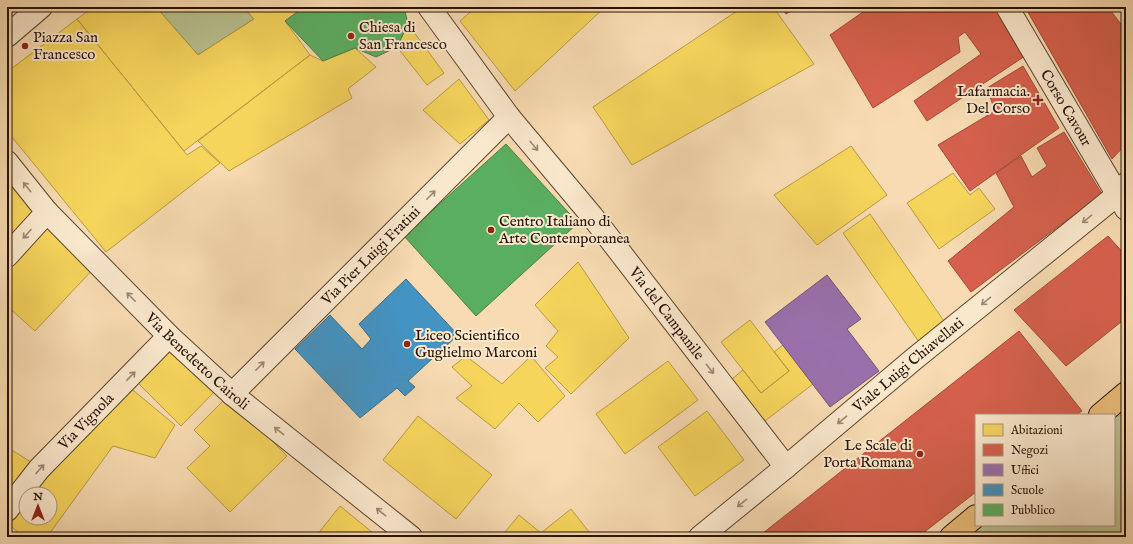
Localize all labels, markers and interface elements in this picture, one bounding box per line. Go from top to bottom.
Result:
place label: Chiesa di San Francesco [359,18,447,54]
place label: Piazza San Francesco [33,28,98,64]
marker: Chiesa di San Francesco [346,31,356,41]
marker: Piazza San Francesco [20,41,30,51]
street label: Corso Cavour [1036,66,1096,150]
place label: Lafarmacia. Del Corso [957,82,1030,118]
marker: Lafarmacia. Del Corso [1033,95,1043,105]
one-way arrow [530,141,539,152]
one-way arrow [23,181,31,192]
one-way arrow [426,190,436,200]
street label: Via Pier Luigi Fratini [317,202,424,310]
place label: Centro Italiano di Arte Contemporanea [498,212,630,248]
one-way arrow [1081,215,1092,224]
marker: Centro Italiano di Arte Contemporanea [486,225,496,235]
one-way arrow [22,229,32,239]
street label: Via del Campanile [624,262,709,364]
one-way arrow [126,292,136,302]
one-way arrow [980,297,991,306]
street label: Via Benedetto Cairoli [141,308,253,414]
street label: Viale Luigi Chiavellati [848,314,968,417]
place label: Liceo Scientifico Guglielmo Marconi [415,326,537,362]
marker: Liceo Scientifico Guglielmo Marconi [402,339,412,349]
one-way arrow [255,361,265,371]
one-way arrow [706,363,715,374]
one-way arrow [126,371,136,381]
street label: Via Vignola [53,389,119,455]
legend [975,414,1115,526]
one-way arrow [837,415,848,424]
text: Abitazioni [1010,423,1063,438]
one-way arrow [274,427,285,435]
place label: Le Scale di Porta Romana [823,436,913,472]
text: Negozi [1011,443,1048,458]
marker: Le Scale di Porta Romana [915,449,925,459]
text: Uffici [1011,463,1039,478]
one-way arrow [36,464,45,474]
text: Scuole [1011,483,1044,498]
north arrow [18,486,58,526]
text: N [32,490,43,504]
one-way arrow [737,498,748,507]
text: Pubblico [1011,503,1056,518]
one-way arrow [375,508,386,517]

